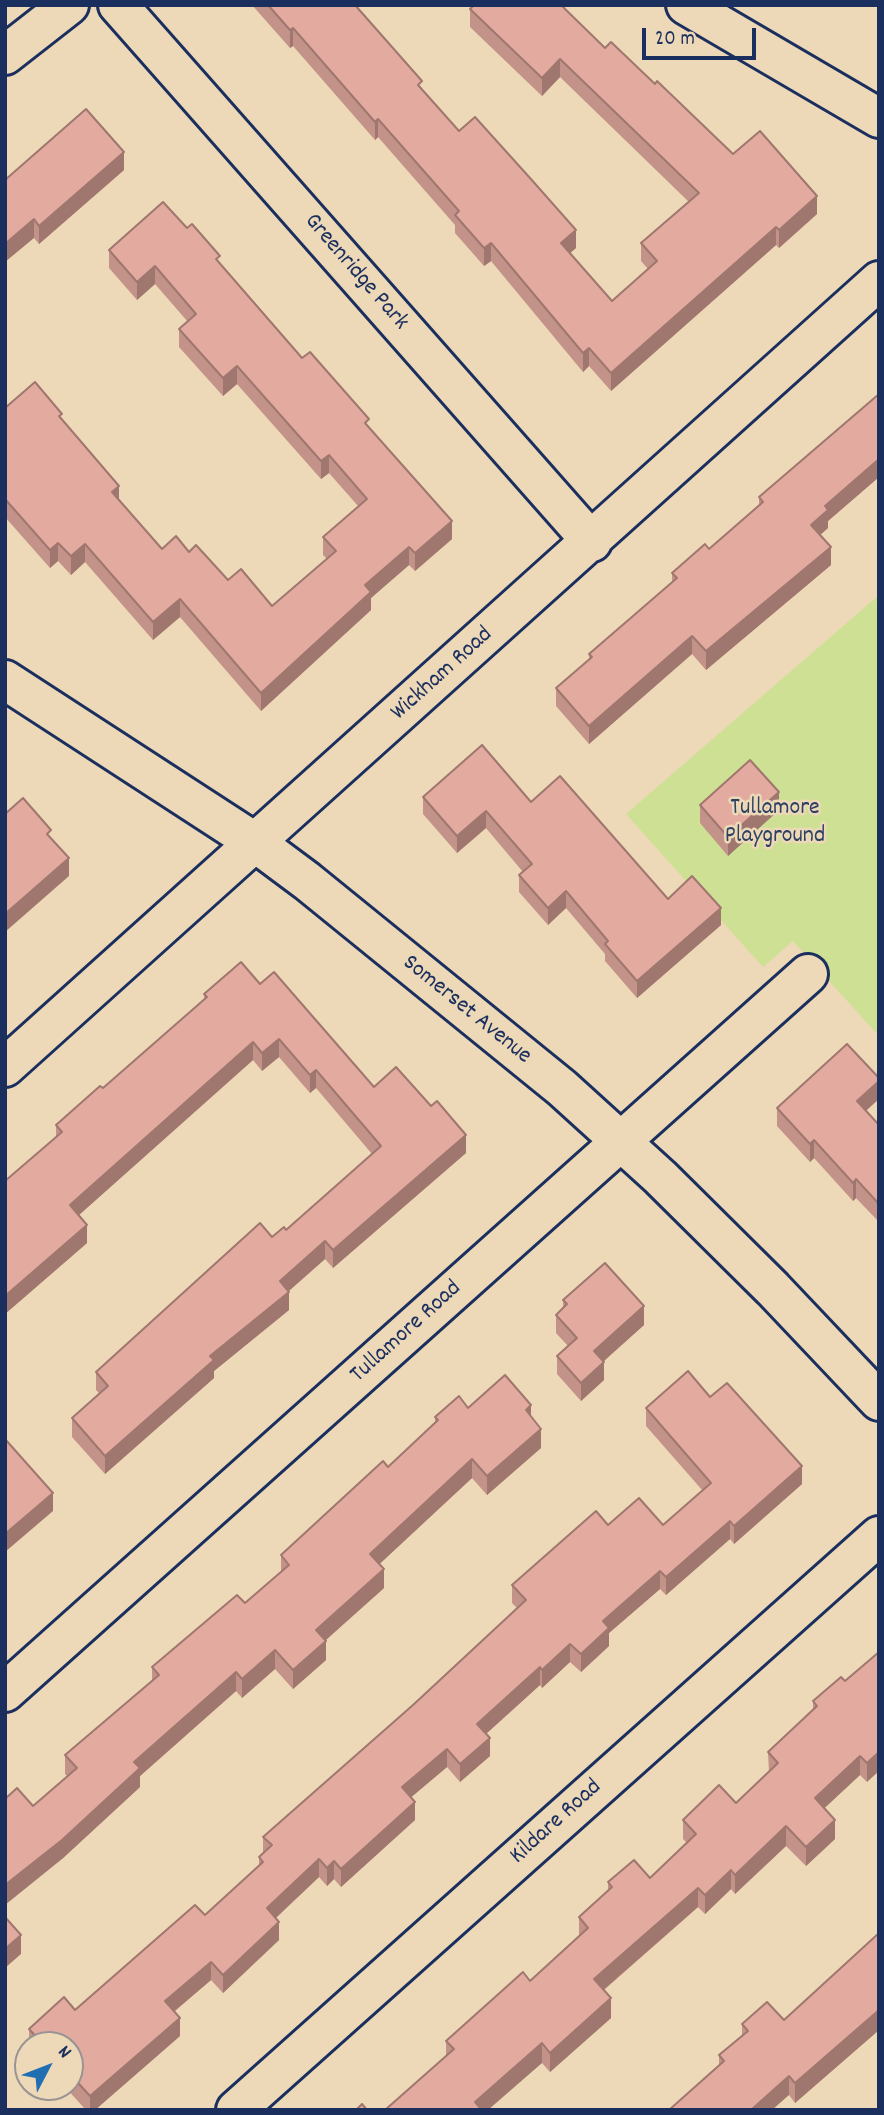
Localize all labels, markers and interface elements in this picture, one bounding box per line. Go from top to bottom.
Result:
scale bar [646,14,760,58]
text: 20 m [655,25,695,55]
street label: Greenridge Park [296,209,414,337]
street label: Wickham Road [386,622,500,728]
park label: Tullamore Playground [725,796,825,852]
street label: Somerset Avenue [396,950,536,1072]
street label: Tullamore Road [345,1276,469,1390]
street label: Kildare Road [505,1774,609,1872]
north arrow [14,2031,84,2101]
text: N [50,2040,77,2065]

